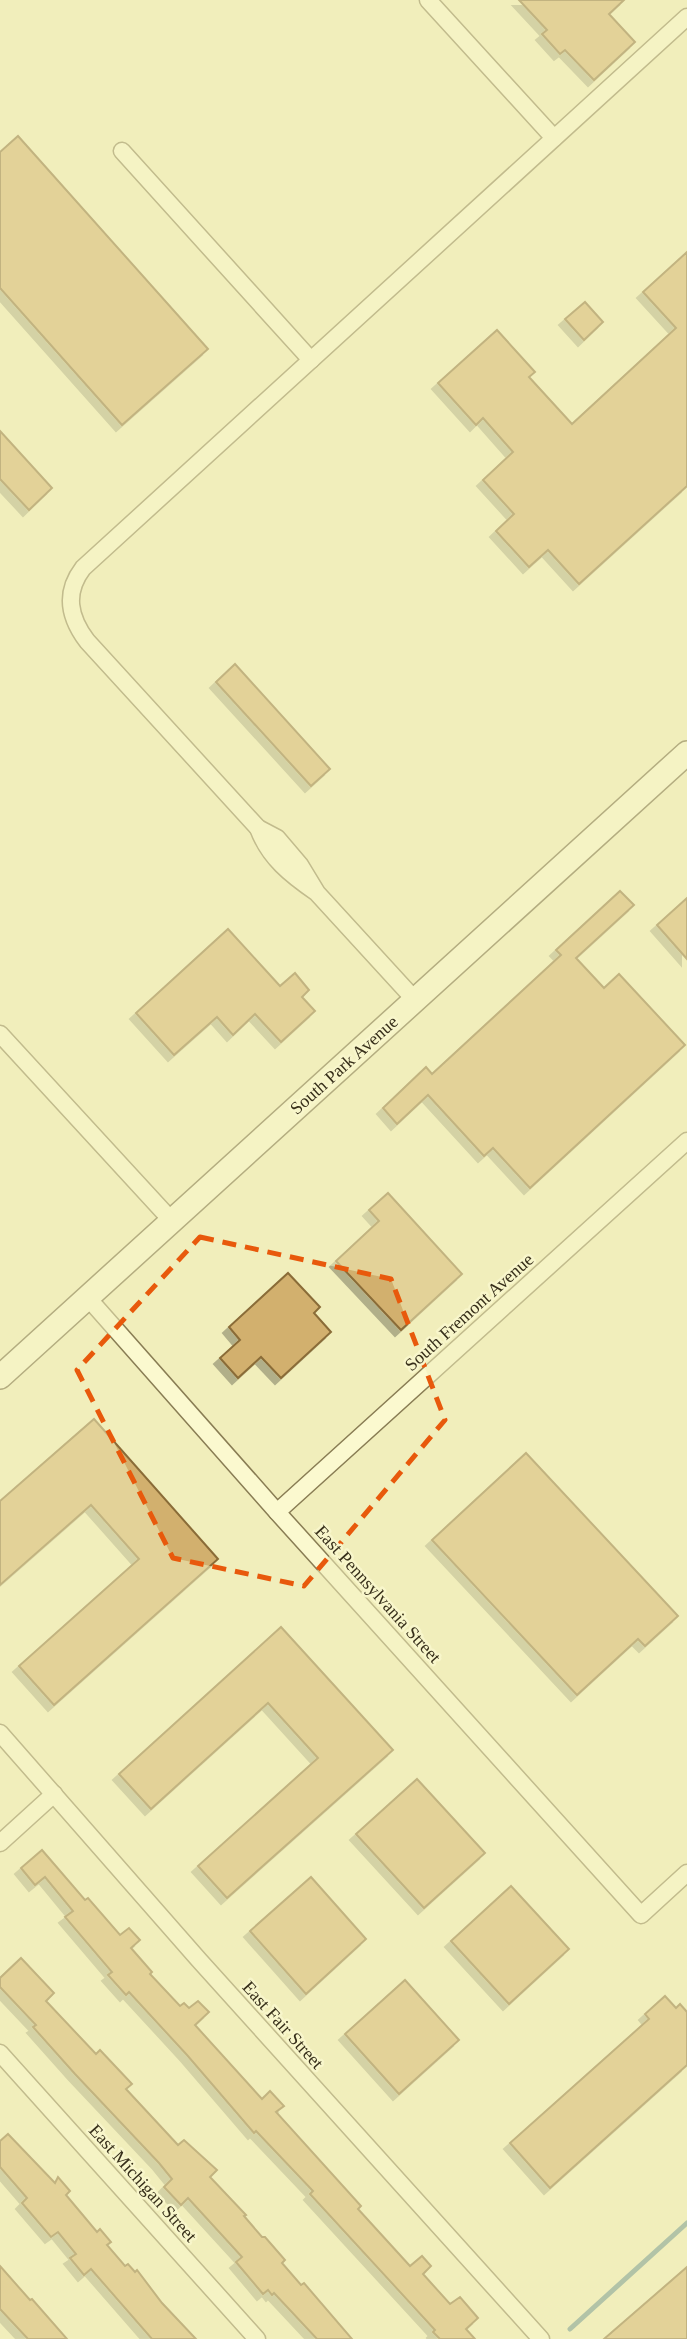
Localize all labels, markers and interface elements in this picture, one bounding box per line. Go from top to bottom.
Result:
street label: South Park Avenue [286,1012,402,1118]
street label: South Fremont Avenue [401,1249,537,1375]
street label: East Pennsylvania Street [311,1521,445,1667]
street label: East Fair Street [238,1977,328,2073]
street label: East Michigan Street [85,2120,201,2246]

